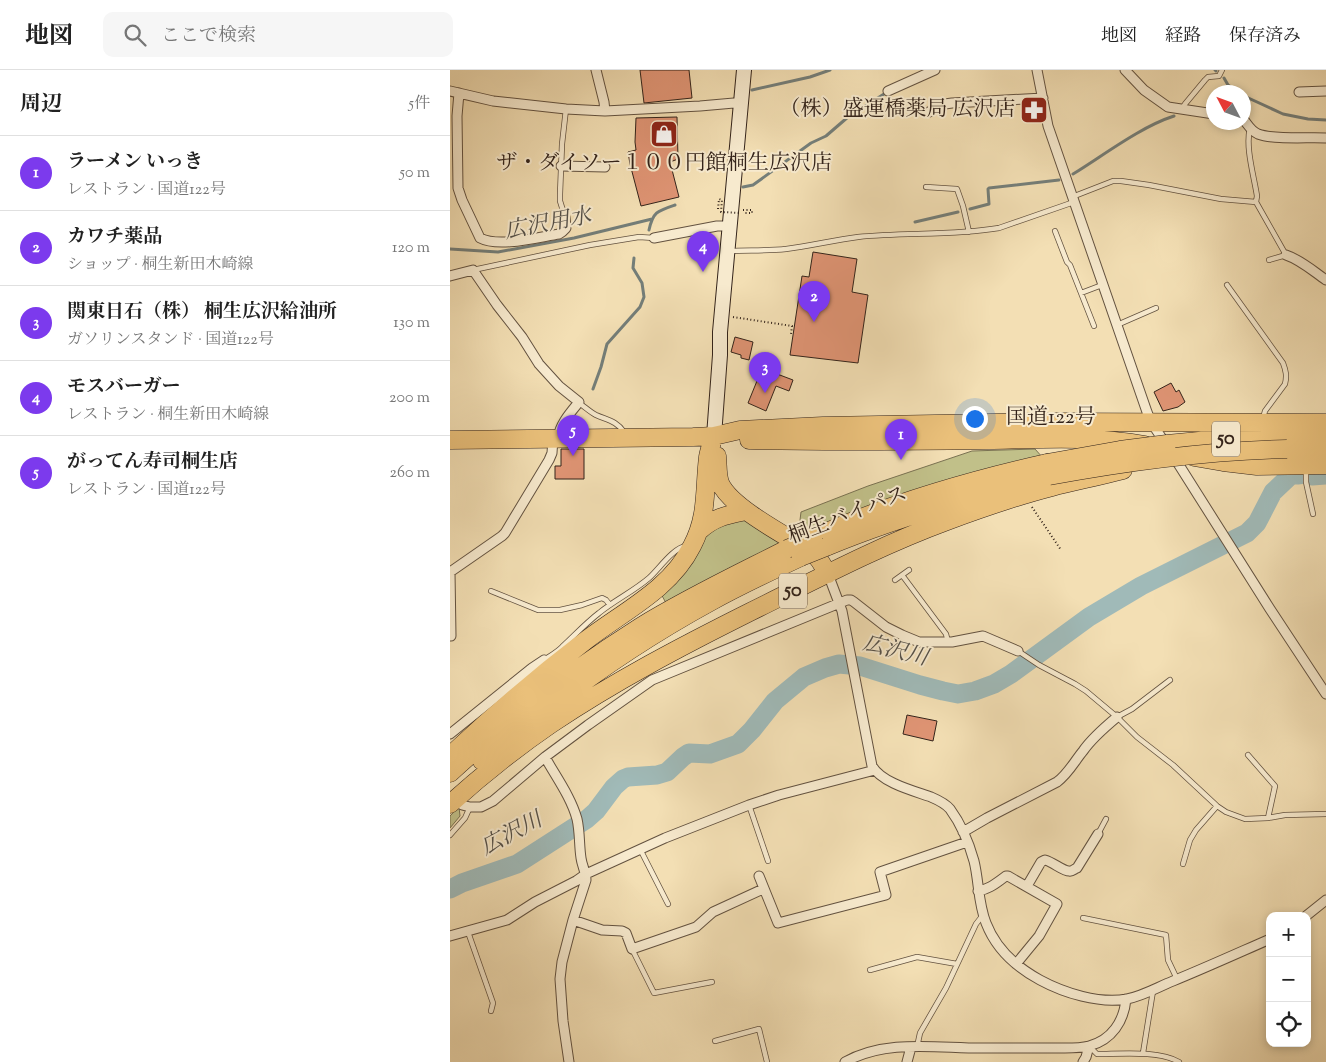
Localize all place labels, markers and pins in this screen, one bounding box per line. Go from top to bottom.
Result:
place label: （株）盛運橋薬局 広沢店 [780,95,1015,125]
pharmacy icon: （株）盛運橋薬局 広沢店 [1019,95,1049,125]
shop icon: ザ・ダイソー１００円館桐生広沢店 [649,119,679,149]
place label: ザ・ダイソー１００円館桐生広沢店 [496,149,832,179]
pin: 4 [687,231,719,272]
pin: 2 [798,281,830,322]
pin: 3 [749,352,781,393]
pin: 5 [557,415,589,456]
pin: 1 [885,419,917,460]

